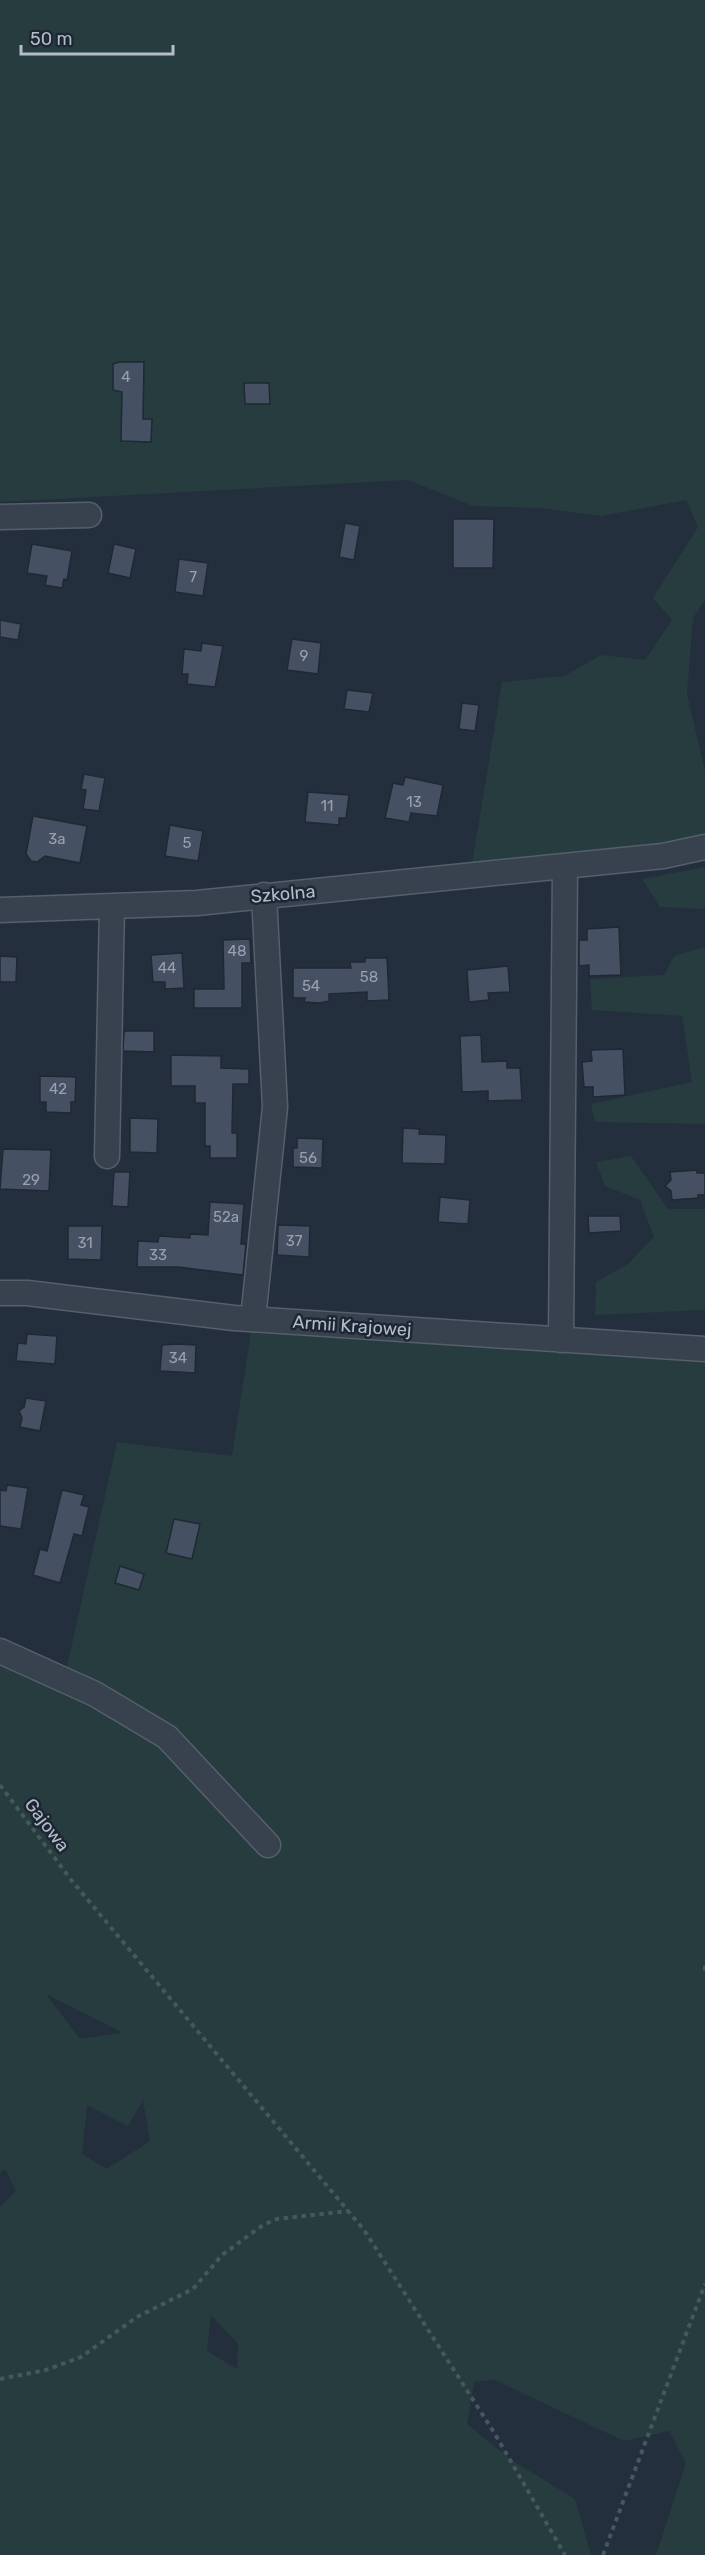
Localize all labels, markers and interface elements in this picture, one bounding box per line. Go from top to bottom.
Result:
scale bar [21,18,172,56]
text: 50 m [30,28,73,50]
house number: 4 [121,368,131,386]
house number: 7 [189,568,197,586]
house number: 9 [300,647,309,665]
house number: 13 [406,793,422,811]
house number: 11 [321,797,333,815]
house number: 3a [48,830,66,848]
house number: 5 [183,834,192,852]
street label: Szkolna [250,880,316,908]
house number: 48 [228,942,246,960]
house number: 44 [158,959,176,977]
house number: 58 [360,968,378,986]
house number: 54 [302,977,320,995]
house number: 42 [49,1080,67,1098]
house number: 56 [299,1149,317,1167]
house number: 29 [22,1171,40,1189]
house number: 52a [213,1208,239,1226]
house number: 37 [286,1232,303,1250]
house number: 31 [77,1234,93,1252]
house number: 33 [149,1246,167,1264]
street label: Armii Krajowej [292,1311,412,1341]
house number: 34 [169,1349,187,1367]
street label: Gajowa [20,1794,74,1856]

